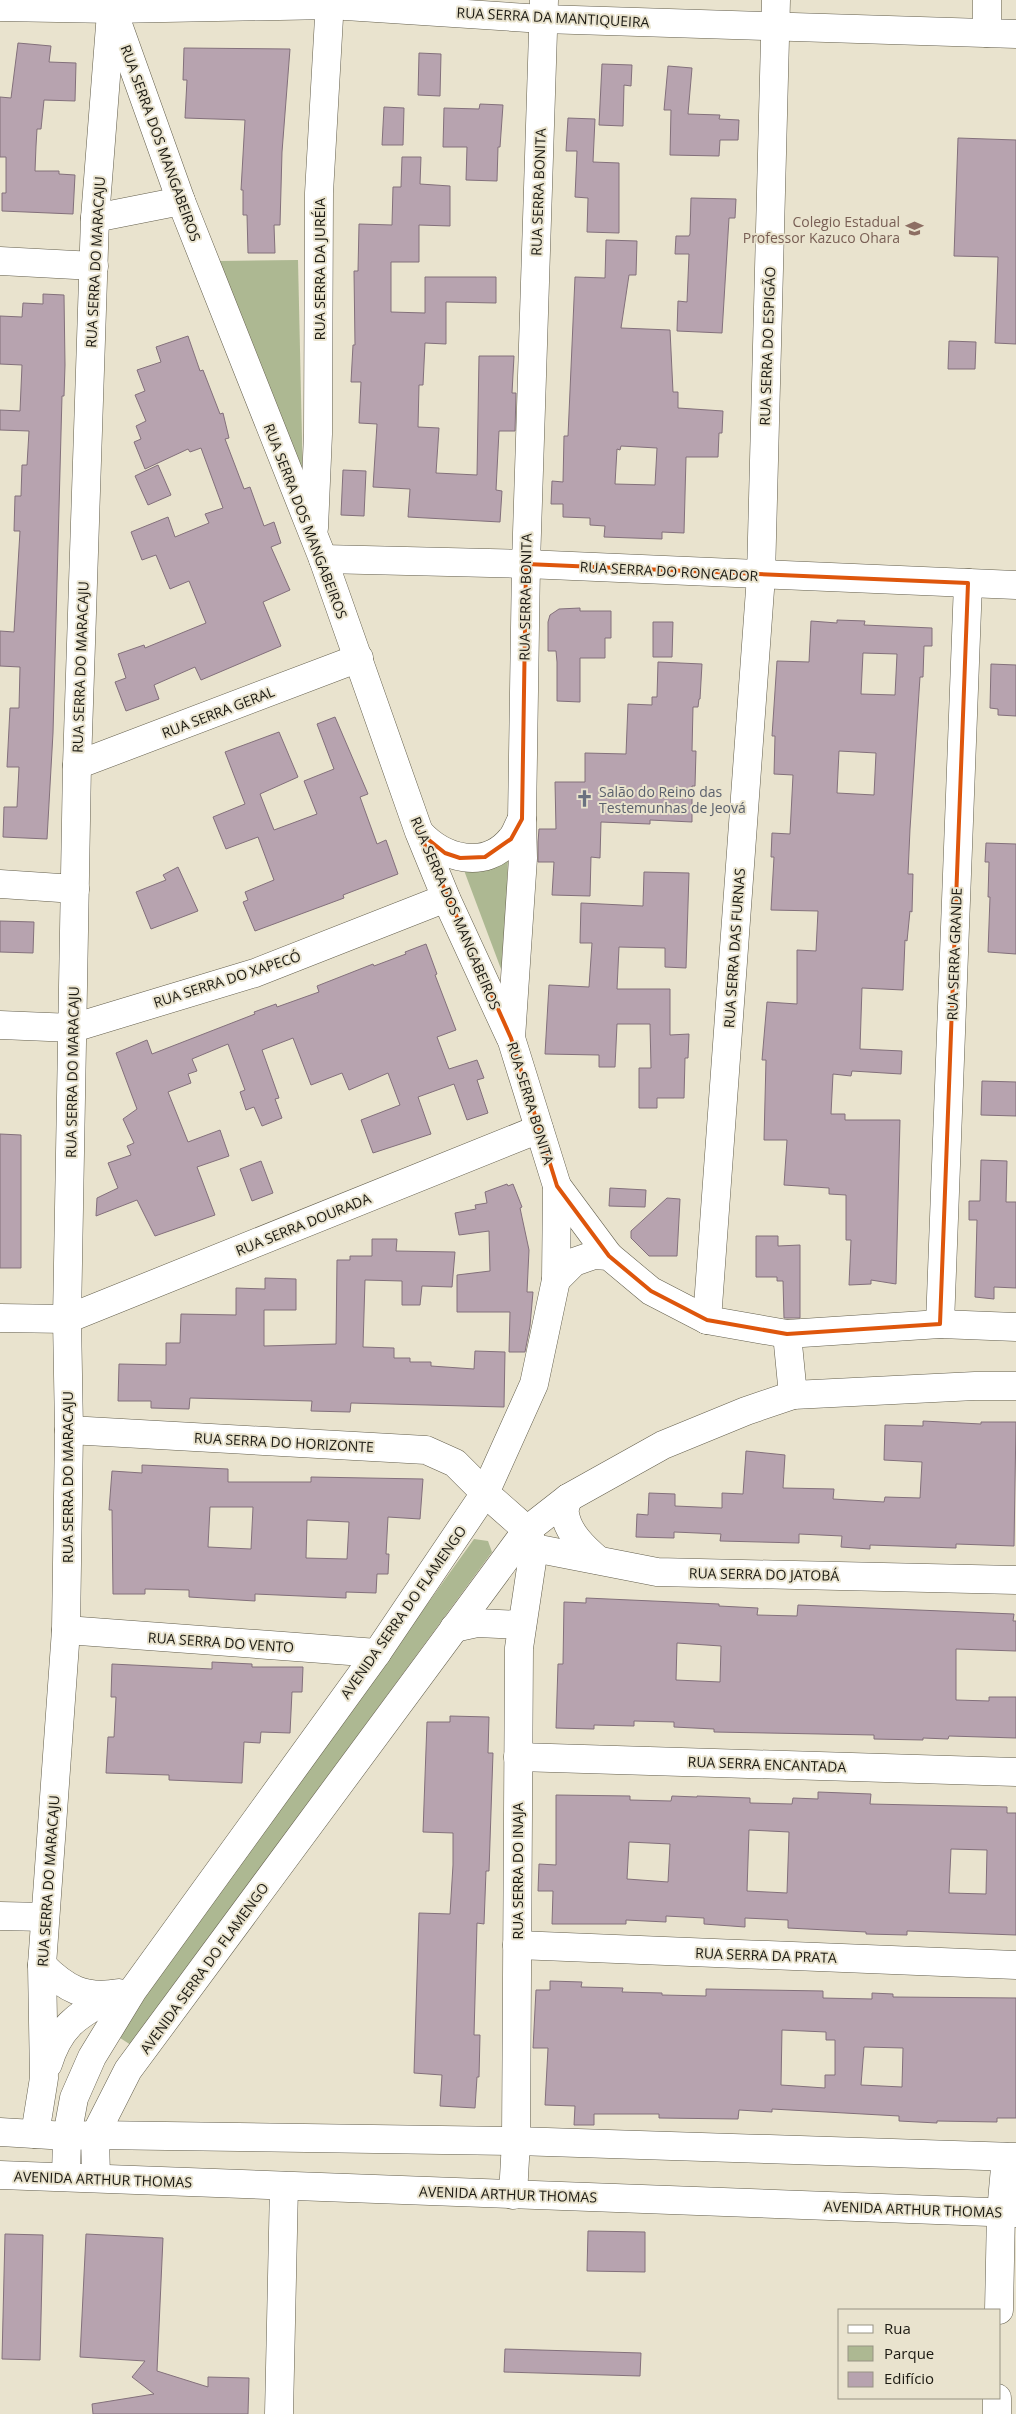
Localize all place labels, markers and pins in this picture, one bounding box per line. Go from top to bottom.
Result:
place label: Colegio Estadual Professor Kazuco Ohara [743,212,900,247]
school or university icon: Colegio Estadual Professor Kazuco Ohara [904,219,924,239]
place label: Salão do Reino das Testemunhas de Jeová [599,782,746,817]
church icon: Salão do Reino das Testemunhas de Jeová [575,789,595,809]

